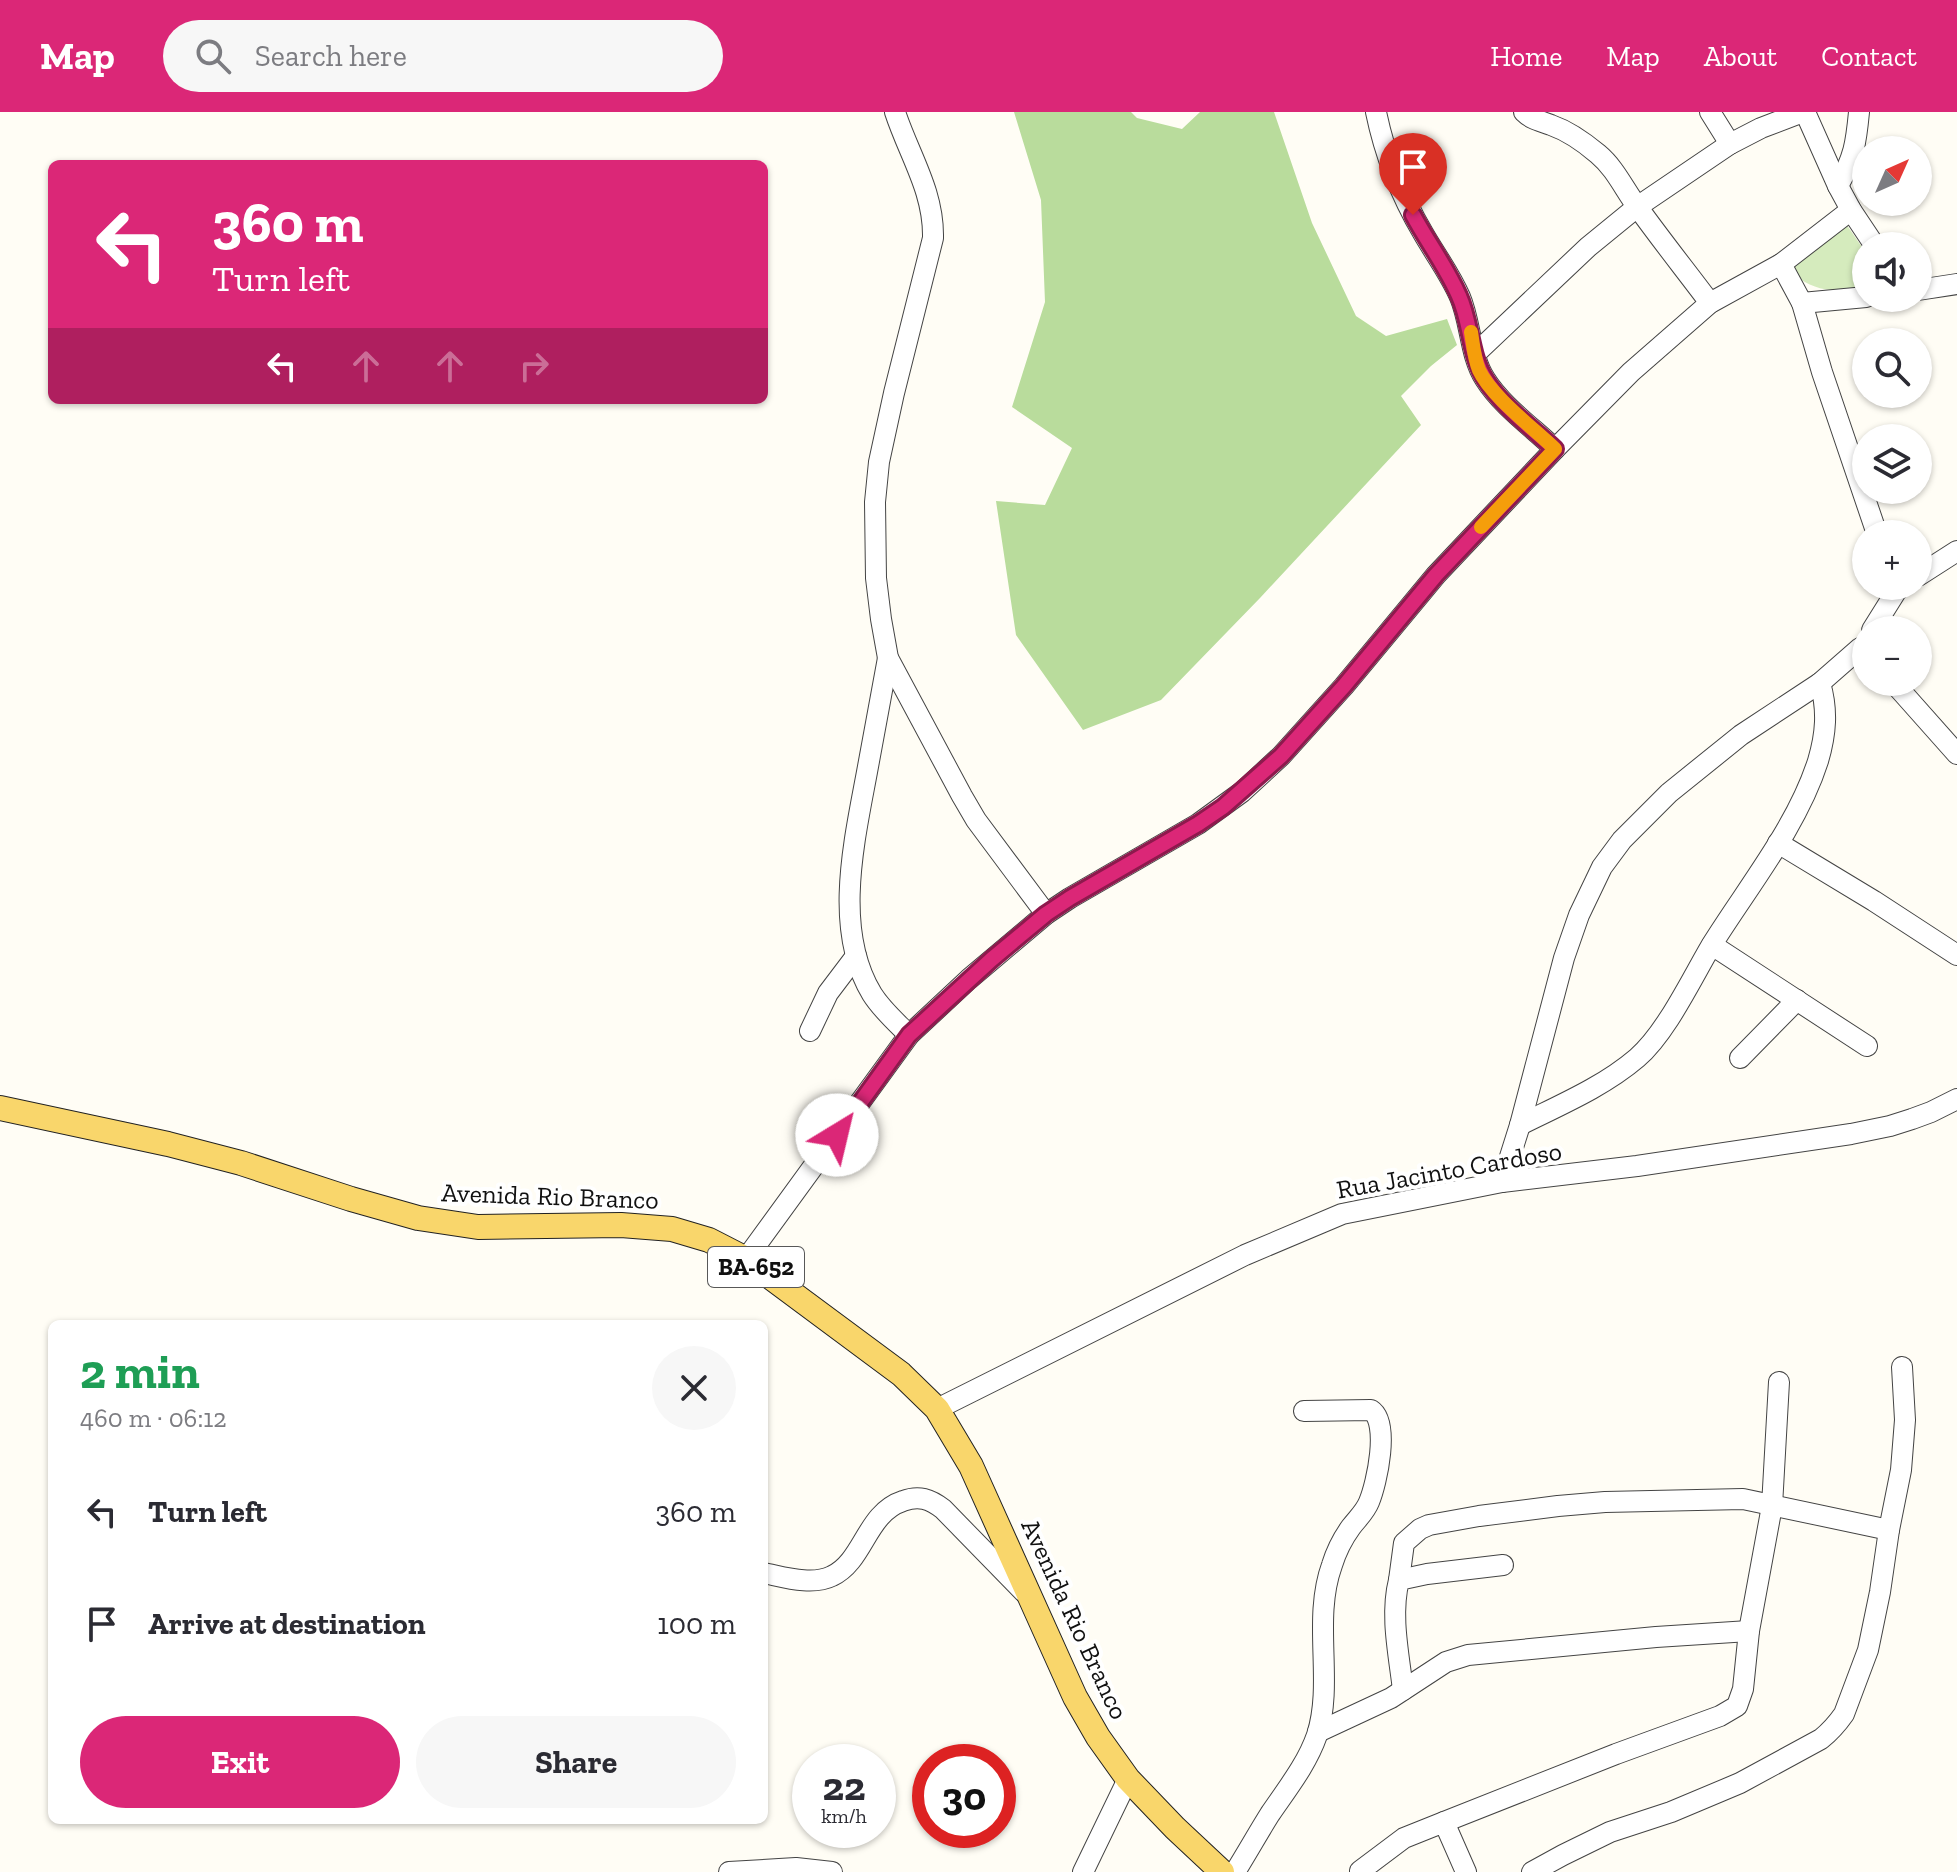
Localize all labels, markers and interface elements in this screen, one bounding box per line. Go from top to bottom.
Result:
search box [163,20,723,92]
text: Map [40,33,115,79]
icon: search [191,34,235,78]
text: Search here [255,38,407,74]
text: Home [1490,40,1562,73]
text: Map [1606,40,1660,73]
text: About [1704,40,1777,73]
text: Contact [1821,40,1917,73]
pin [1379,133,1447,215]
north arrow [1852,136,1932,216]
map controls [1852,136,1932,696]
icon: arrive [1391,145,1435,189]
text: 360 m [212,189,364,256]
icon: left [80,192,184,296]
button: sound [1852,232,1932,312]
text: Turn left [212,257,350,300]
button: search [1852,328,1932,408]
icon: left [260,344,304,388]
icon: ahead [344,344,388,388]
icon: ahead [428,344,472,388]
icon: right [512,344,556,388]
button: layers [1852,424,1932,504]
button: + [1852,520,1932,600]
button: − [1852,616,1932,696]
position arrow [795,1093,879,1177]
street label: Rua Jacinto Cardoso [1334,1134,1564,1206]
street label: Avenida Rio Branco [441,1176,659,1216]
road number: BA-652 [708,1247,804,1287]
text: 2 min [80,1343,200,1400]
button: close [652,1346,736,1430]
text: 460 m · 06:12 [80,1402,227,1434]
icon: left [80,1490,124,1534]
text: Turn left [148,1494,267,1530]
text: 360 m [655,1494,736,1530]
street label: Avenida Rio Branco [1015,1514,1135,1724]
icon: arrive [80,1602,124,1646]
text: Arrive at destination [148,1606,425,1642]
text: 100 m [657,1606,736,1642]
button: Exit [80,1716,400,1808]
button: Share [416,1716,736,1808]
speed limit sign: 30 [912,1744,1016,1848]
text: 22 [823,1762,865,1810]
text: km/h [821,1804,867,1828]

